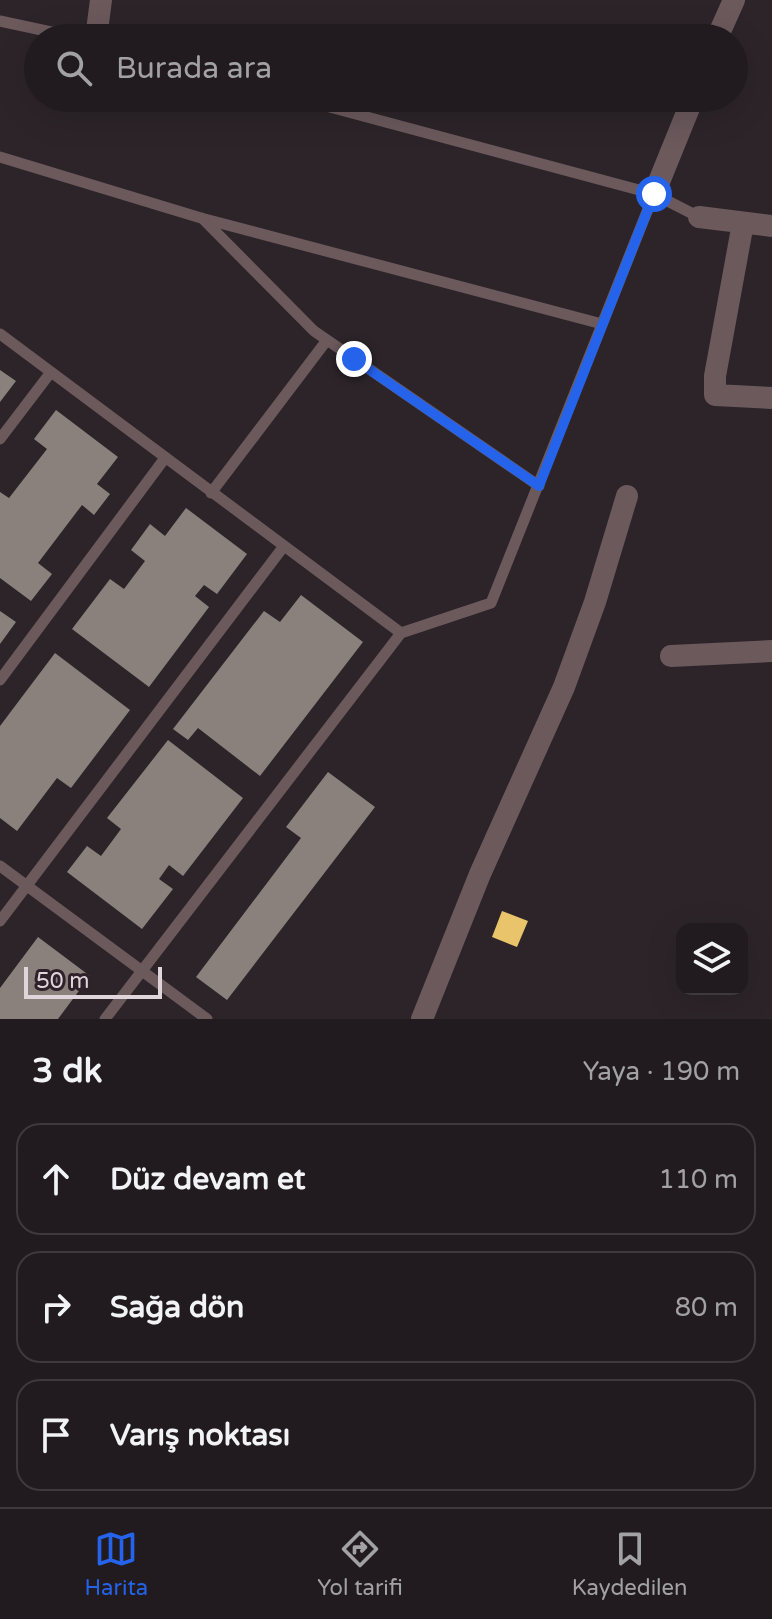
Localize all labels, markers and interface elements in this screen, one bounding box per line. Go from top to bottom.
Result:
search box [24,24,748,112]
icon: search [52,46,96,90]
text: Burada ara [116,50,272,87]
route start [636,176,672,212]
route end [336,341,372,377]
map controls [676,923,748,995]
button: layers [676,923,748,995]
scale bar [24,963,162,999]
text: 50 m [36,968,90,994]
text: 3 dk [32,1051,102,1092]
text: Yaya · 190 m [583,1056,740,1087]
icon: ahead [34,1157,78,1201]
text: Düz devam et [110,1161,305,1198]
text: 110 m [658,1164,738,1195]
icon: right [34,1285,78,1329]
text: Sağa dön [110,1289,244,1326]
text: 80 m [675,1292,738,1323]
icon: arrive [34,1413,78,1457]
text: Varış noktası [110,1417,290,1454]
tab: Harita [85,1527,148,1601]
tab: Yol tarifi [317,1527,403,1601]
tab: Kaydedilen [572,1527,687,1601]

